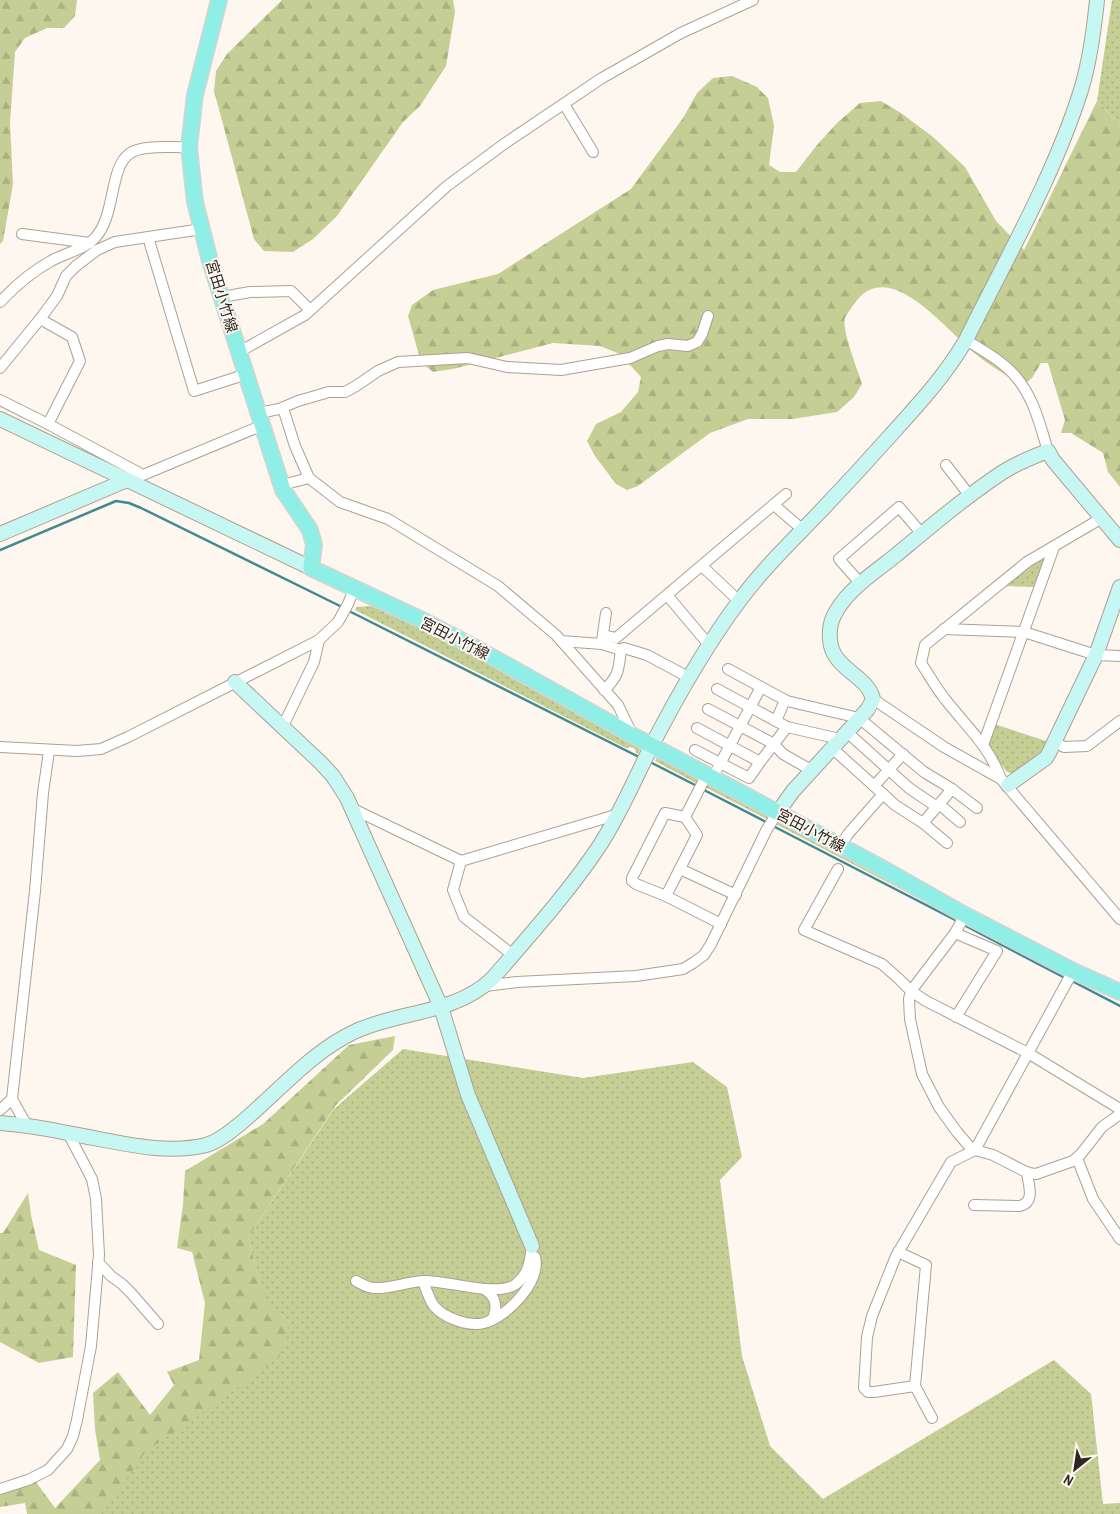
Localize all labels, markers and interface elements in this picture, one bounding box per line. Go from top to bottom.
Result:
street label: 宮田小竹線 [201,257,243,335]
street label: 宮田小竹線 [417,612,493,664]
street label: 宮田小竹線 [773,803,849,857]
north arrow [1050,1444,1100,1494]
text: N [1060,1470,1077,1490]

